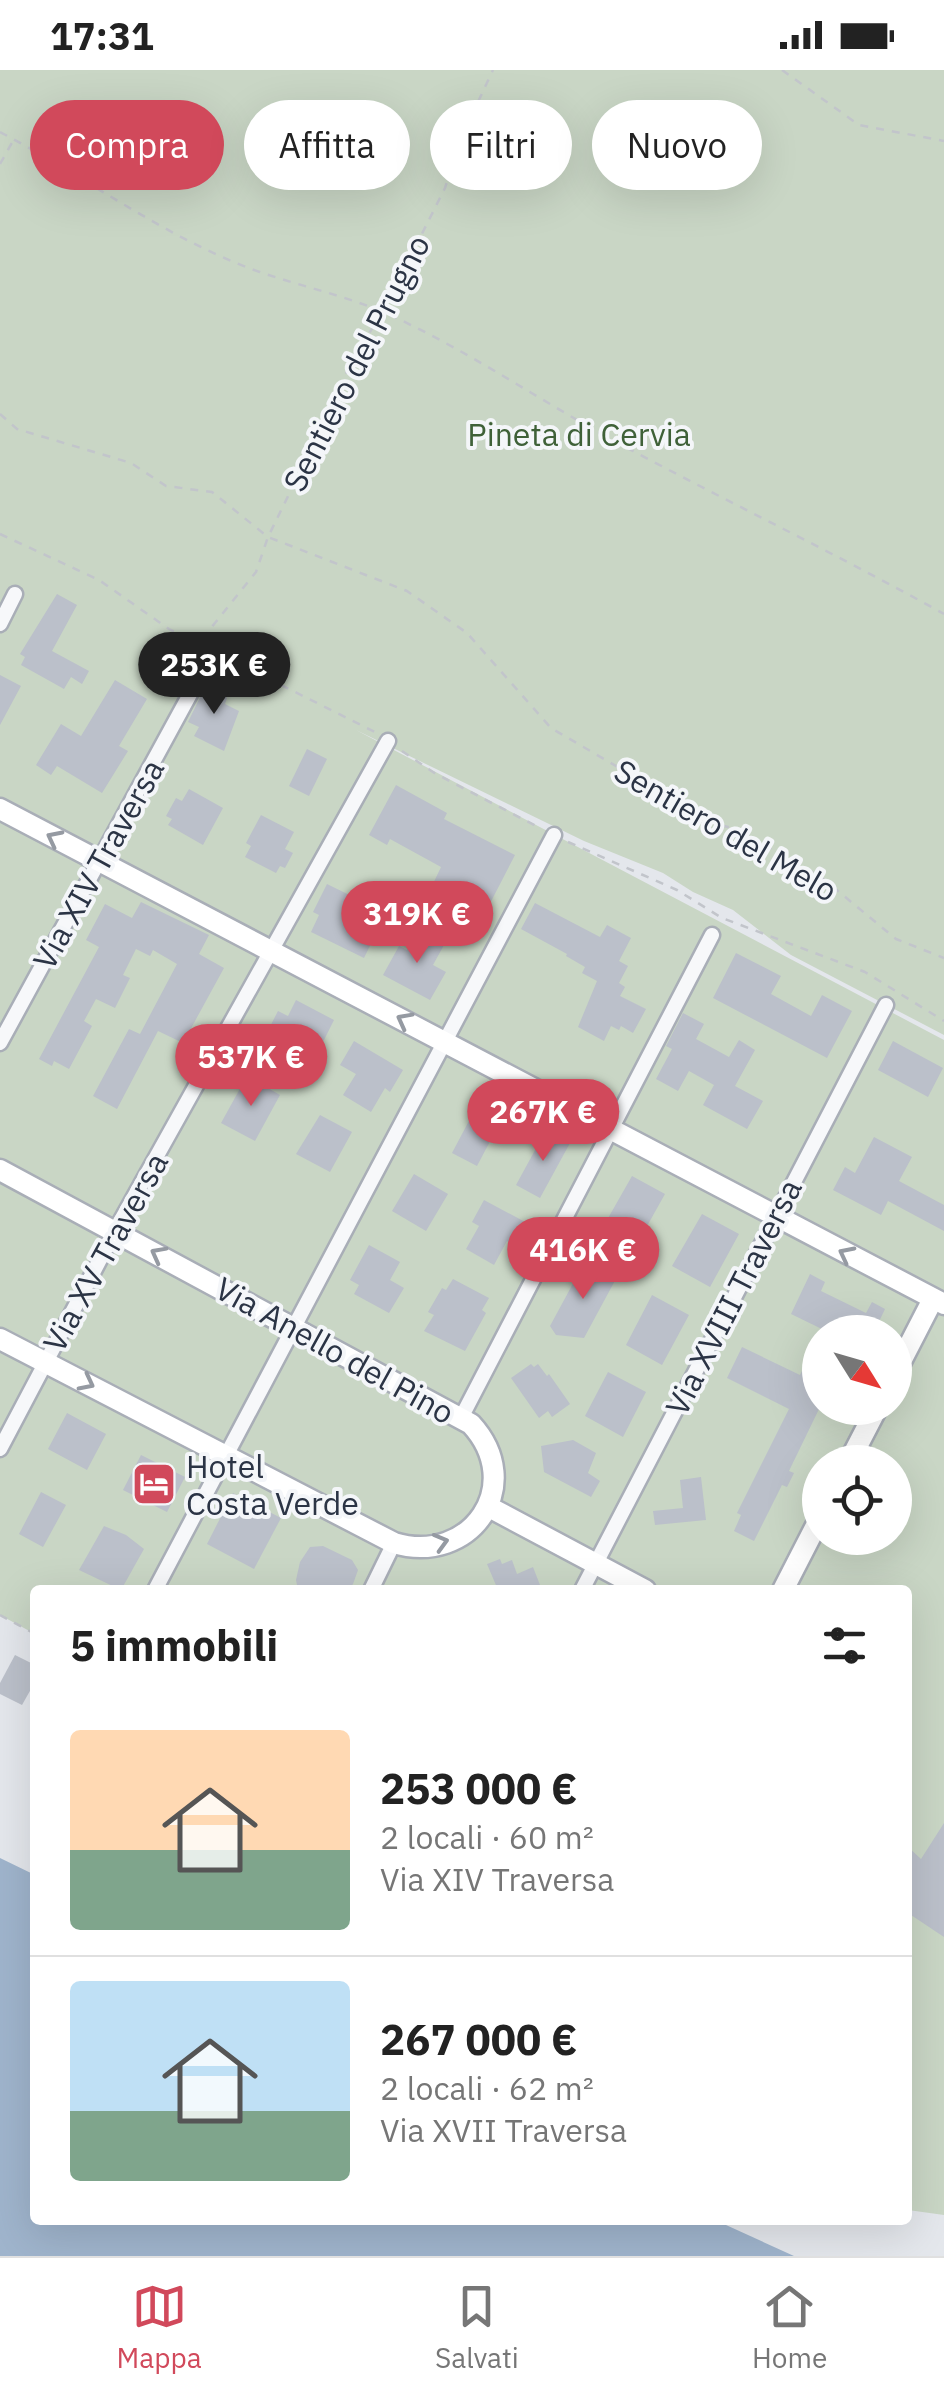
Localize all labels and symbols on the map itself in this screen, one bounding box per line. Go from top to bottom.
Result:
street label: Sentiero del Prugno [273,228,439,498]
park label: Pineta di Cervia [467,413,691,455]
pin: 253K € [133,632,295,717]
street label: Sentiero del Melo [607,749,845,911]
street label: Via XIV Traversa [23,751,173,977]
one-way arrow [47,831,65,850]
pin: 319K € [336,881,498,966]
one-way arrow [397,1013,415,1032]
pin: 537K € [170,1024,332,1109]
pin: 267K € [462,1079,624,1164]
street label: Via XV Traversa [33,1145,177,1359]
street label: Via XVIII Traversa [655,1172,811,1422]
pin: 416K € [502,1217,664,1302]
one-way arrow [150,1246,168,1266]
one-way arrow [839,1247,857,1266]
street label: Via Anello del Pino [208,1267,462,1433]
north arrow [802,1315,912,1425]
one-way arrow [76,1371,94,1390]
place label: Hotel Costa Verde [186,1445,359,1524]
hotel icon: Hotel Costa Verde [131,1461,177,1507]
one-way arrow [432,1533,449,1554]

